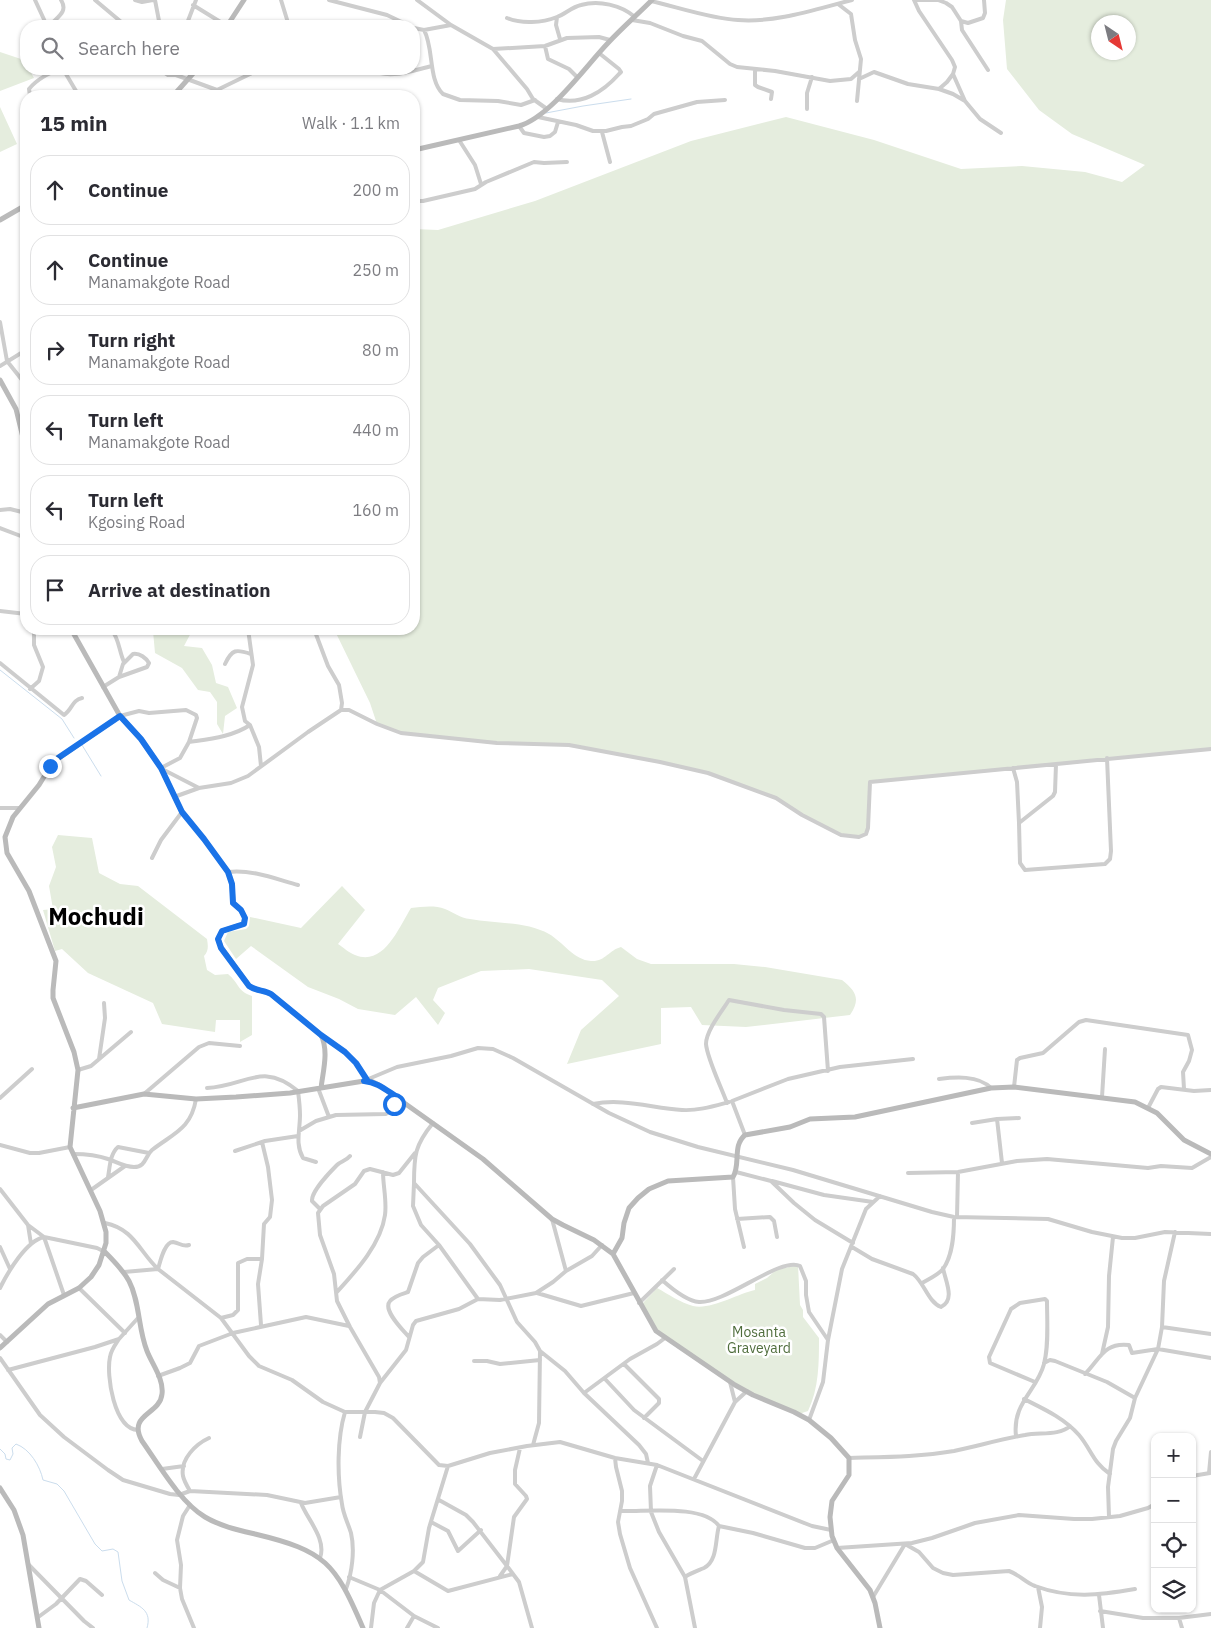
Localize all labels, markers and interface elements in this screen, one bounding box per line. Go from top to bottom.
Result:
north arrow [1091,15,1136,60]
search box [20,20,420,75]
icon: search [38,34,66,62]
text: Search here [78,36,180,60]
text: 15 min [40,109,107,137]
text: Walk · 1.1 km [302,113,400,133]
icon: ahead [41,176,69,204]
text: Continue [88,178,168,202]
text: 200 m [352,180,399,200]
text: Continue [88,248,168,272]
icon: ahead [41,256,69,284]
text: 250 m [352,260,399,280]
text: Manamakgote Road [88,272,230,292]
text: Turn right [88,328,175,352]
icon: right [41,336,69,364]
text: 80 m [362,340,399,360]
text: Manamakgote Road [88,352,230,372]
text: Turn left [88,408,164,432]
icon: left [41,416,69,444]
text: 440 m [352,420,399,440]
text: Manamakgote Road [88,432,230,452]
text: Turn left [88,488,164,512]
icon: left [41,496,69,524]
text: 160 m [352,500,399,520]
text: Kgosing Road [88,512,185,532]
icon: arrive [41,576,69,604]
text: Arrive at destination [88,578,271,602]
route end [39,755,62,778]
district label: Mochudi [48,900,144,932]
route start [383,1093,406,1116]
park label: Mosanta Graveyard [727,1323,791,1357]
map controls [1151,1433,1196,1613]
button: + [1151,1433,1196,1478]
button: − [1151,1478,1196,1523]
button: locate [1151,1523,1196,1568]
button: layers [1151,1568,1196,1613]

